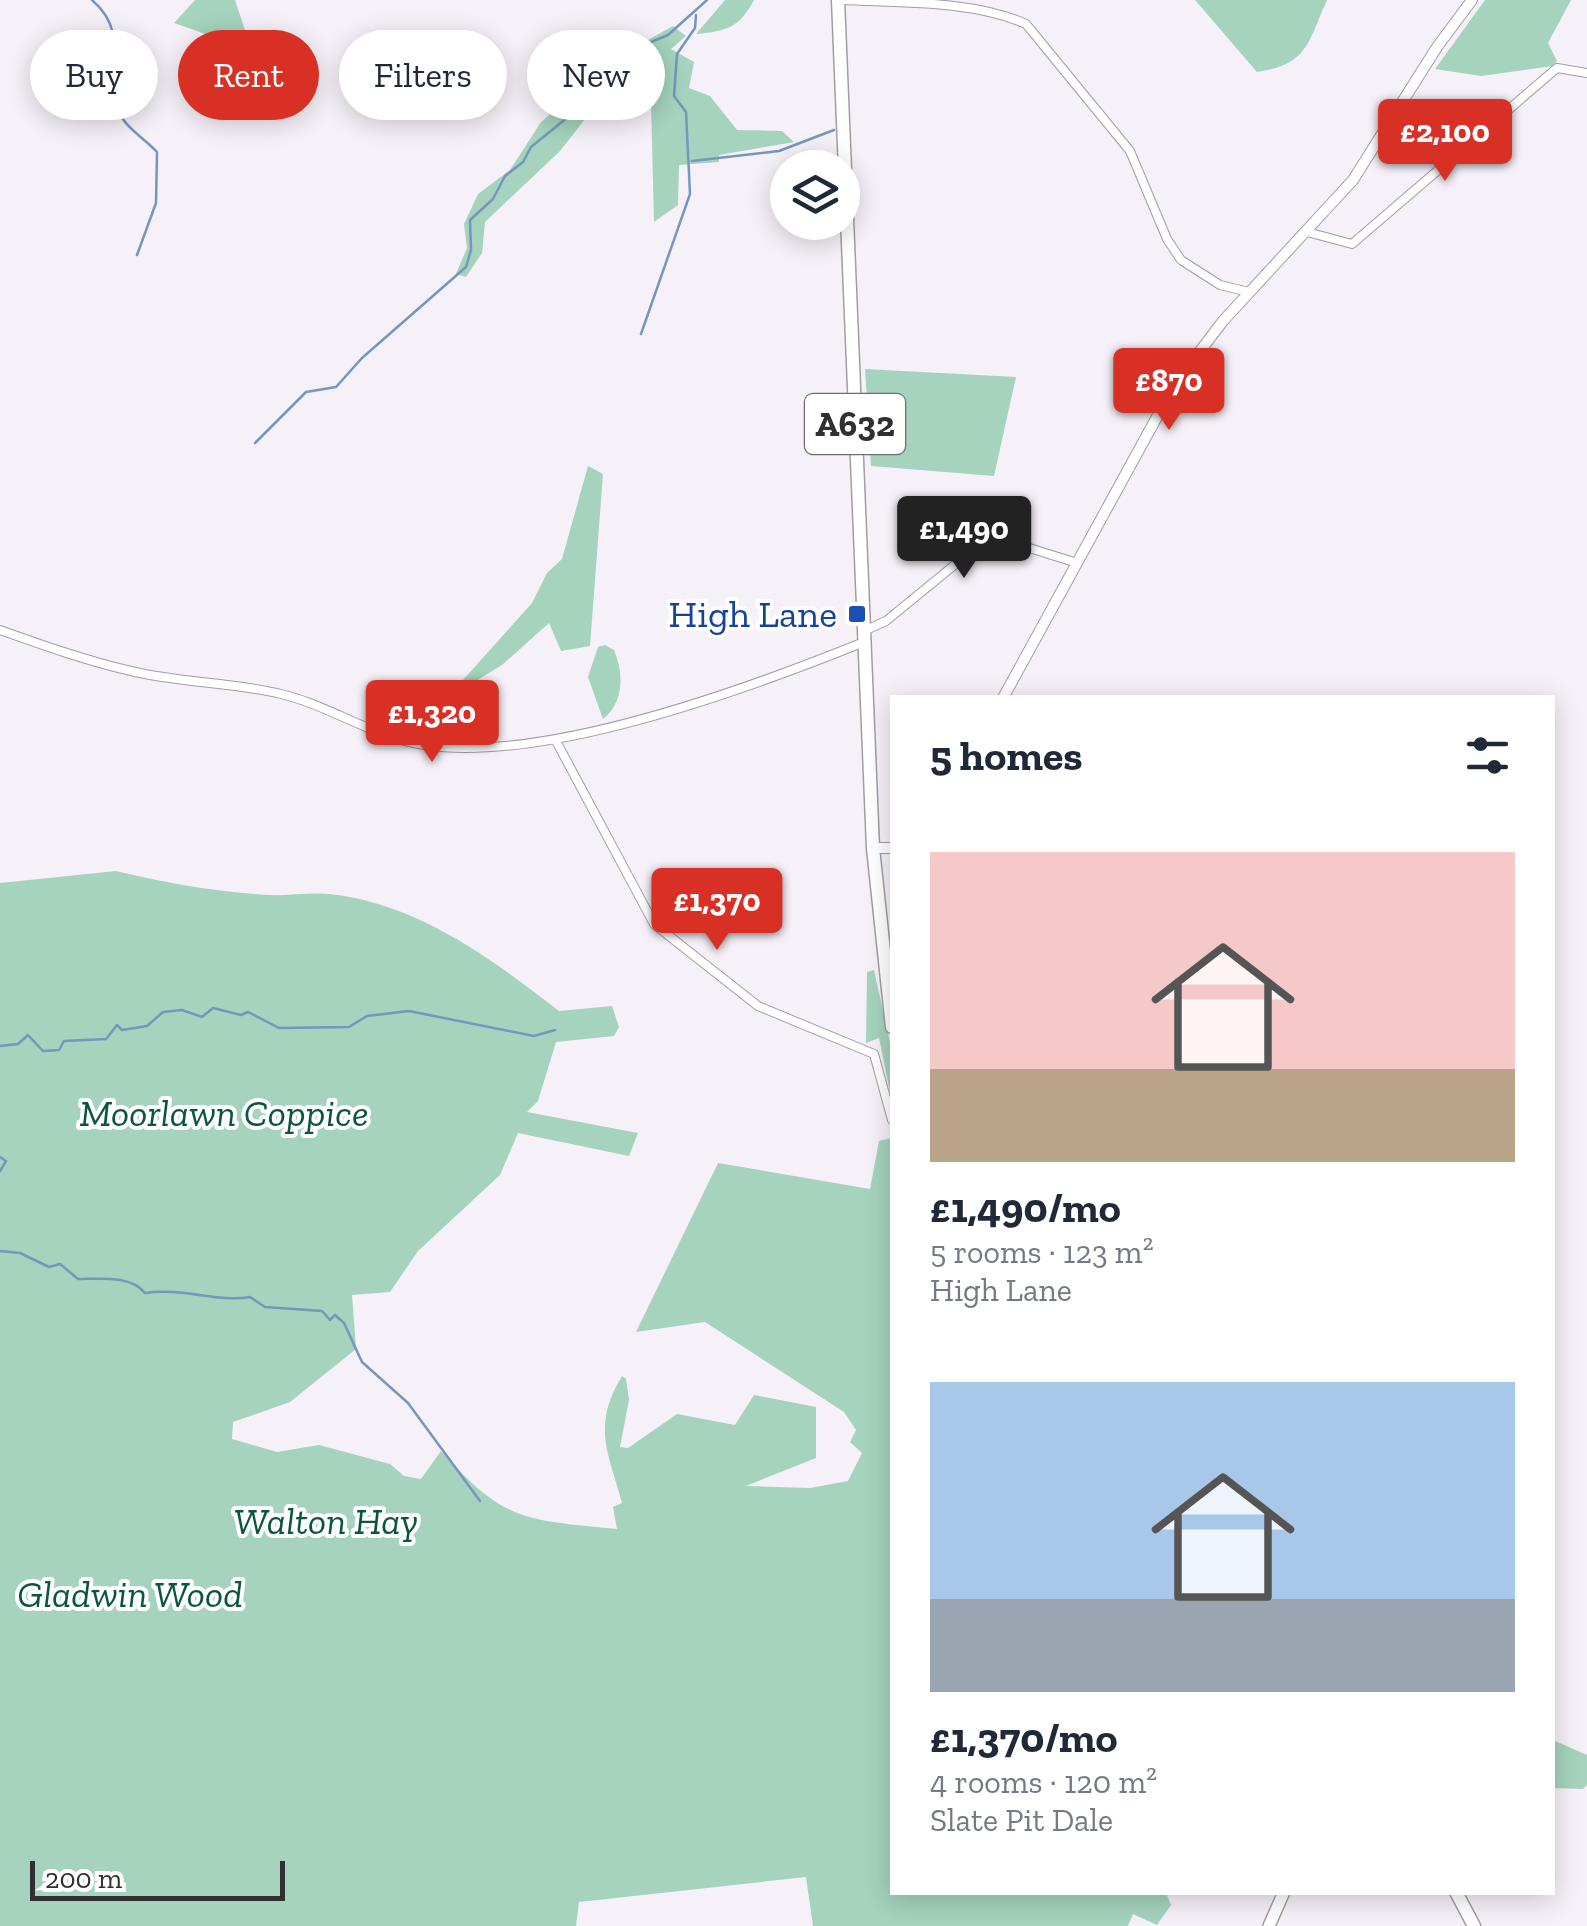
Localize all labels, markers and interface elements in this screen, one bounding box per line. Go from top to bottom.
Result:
chip: Buy [30,30,158,120]
chip: Rent [178,30,319,120]
chip: Filters [339,30,507,120]
chip: New [527,30,665,120]
pin: £2,100 [1364,99,1526,184]
text: £2,100 [1400,112,1490,150]
map controls [770,150,860,240]
button: layers [770,150,860,240]
pin: £870 [1110,348,1228,433]
text: £870 [1135,361,1203,399]
road number: A632 [805,394,905,454]
pin: £1,490 [883,496,1045,581]
text: £1,490 [919,509,1009,547]
place label: High Lane [669,591,837,637]
marker: High Lane [846,603,868,625]
pin: £1,320 [351,680,513,765]
text: £1,320 [388,693,476,731]
icon: filters [1460,728,1515,783]
text: 5 homes [930,730,1083,781]
pin: £1,370 [636,868,798,953]
text: £1,370 [673,881,761,919]
icon: home [1133,917,1313,1097]
park label: Moorlawn Coppice [79,1090,369,1136]
text: £1,490/mo [930,1182,1121,1233]
text: 5 rooms · 123 m² [930,1233,1154,1271]
text: High Lane [930,1271,1072,1309]
icon: home [1133,1447,1313,1627]
park label: Walton Hay [234,1498,418,1544]
park label: Gladwin Wood [17,1571,243,1617]
text: £1,370/mo [930,1712,1117,1763]
text: 4 rooms · 120 m² [930,1763,1157,1801]
text: Slate Pit Dale [930,1801,1113,1839]
scale bar [30,1856,285,1900]
text: 200 m [45,1862,122,1895]

